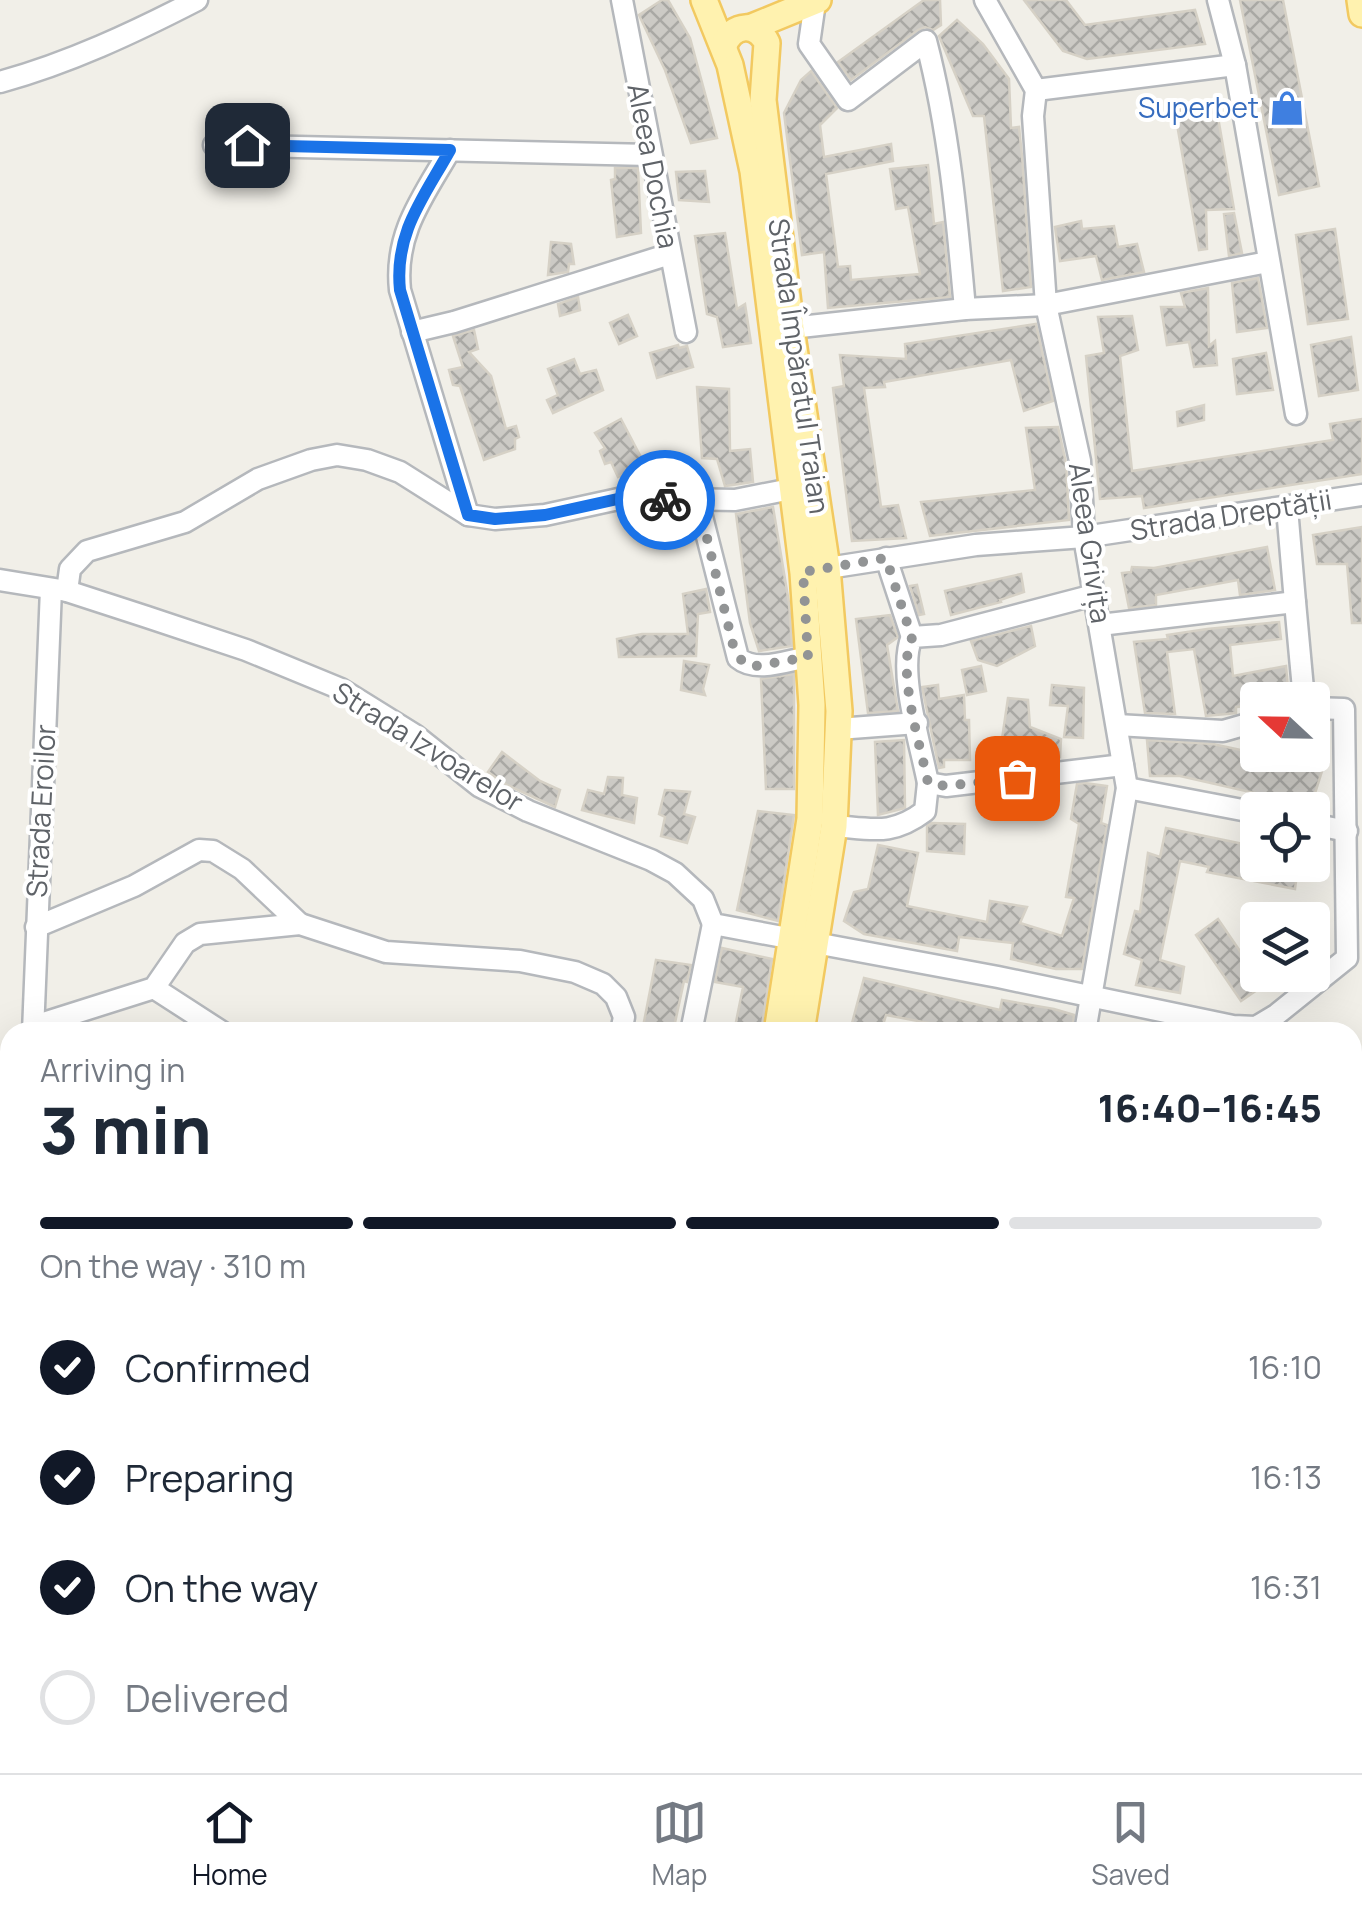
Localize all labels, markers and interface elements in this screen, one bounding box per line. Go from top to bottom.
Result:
street label: Aleea Dochia [619,80,689,252]
place label: Superbet [1138,88,1259,126]
shop icon: Superbet [1268,89,1306,127]
pin [205,103,290,188]
icon: home [220,118,275,173]
street label: Strada Împăratul Traian [760,216,840,516]
courier [615,450,715,550]
street label: Aleea Grivița [1061,460,1121,626]
icon: bike [638,473,693,528]
street label: Strada Dreptății [1127,479,1334,549]
street label: Strada Izvoarelor [326,672,531,820]
north arrow [1240,682,1330,772]
map controls [1240,682,1330,992]
street label: Strada Eroilor [16,723,64,899]
pin [975,736,1060,821]
icon: bag [990,751,1045,806]
button: locate [1240,792,1330,882]
button: layers [1240,902,1330,992]
text: Arriving in [40,1048,185,1092]
text: 16:40–16:45 [1098,1081,1322,1133]
text: 3 min [40,1085,212,1174]
text: On the way · 310 m [40,1244,306,1288]
icon: check [40,1340,95,1395]
text: Confirmed [125,1341,311,1393]
text: 16:10 [1248,1345,1322,1389]
icon: check [40,1450,95,1505]
text: Preparing [125,1451,294,1503]
text: 16:13 [1250,1455,1322,1499]
icon: check [40,1560,95,1615]
text: On the way [125,1561,318,1613]
text: 16:31 [1250,1565,1322,1609]
text: Delivered [125,1671,289,1723]
tab: Home [192,1795,268,1893]
tab: Map [652,1795,707,1893]
tab: Saved [1091,1795,1170,1893]

